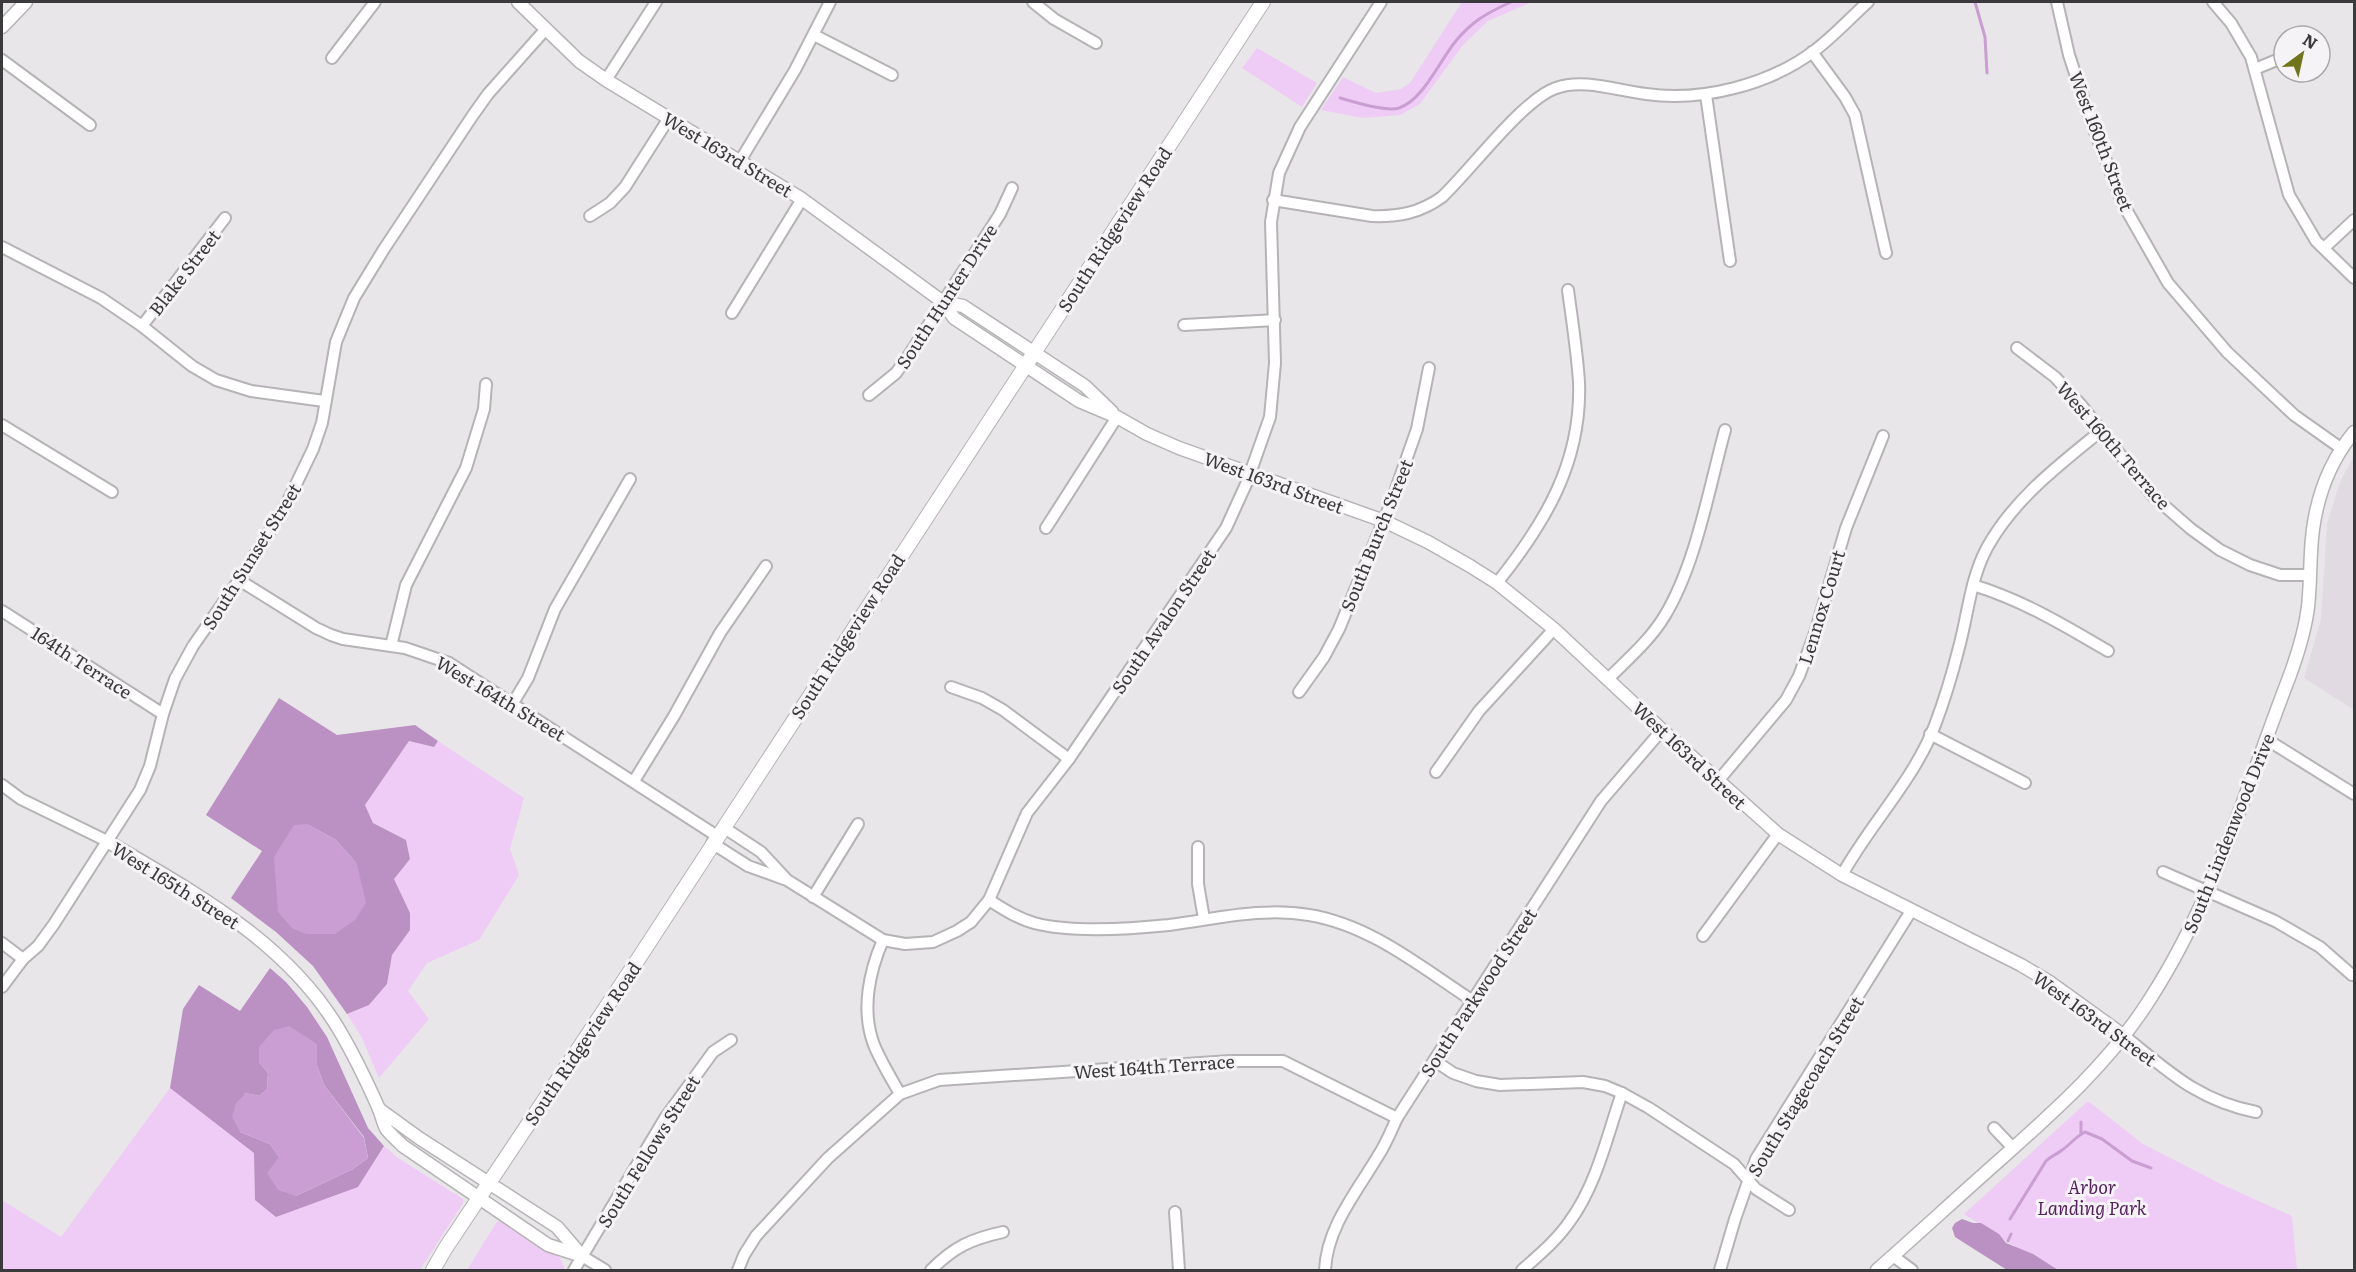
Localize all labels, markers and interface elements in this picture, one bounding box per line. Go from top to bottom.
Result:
north arrow [2272,24,2332,84]
text: N [2299,27,2323,54]
street label: West 160th Street [2063,67,2141,215]
street label: West 163rd Street [658,105,799,204]
street label: South Ridgeview Road [1050,141,1178,317]
street label: South Hunter Drive [889,218,1003,374]
street label: Blake Street [142,223,227,321]
street label: West 160th Terrace [2051,375,2177,515]
street label: West 163rd Street [1200,444,1348,520]
street label: South Burch Street [1333,454,1419,615]
street label: South Sunset Street [195,477,307,634]
street label: South Avalon Street [1104,542,1222,699]
street label: Lennox Court [1791,546,1851,668]
street label: South Ridgeview Road [783,548,911,724]
street label: 164th Terrace [26,619,138,705]
street label: West 164th Street [431,649,572,748]
street label: West 163rd Street [1627,695,1754,816]
street label: South Lindenwood Drive [2175,729,2281,937]
street label: West 165th Street [107,835,246,936]
street label: South Parkwood Street [1413,902,1543,1082]
street label: South Ridgeview Road [517,956,647,1130]
street label: West 163rd Street [2028,964,2163,1073]
street label: South Stagecoach Street [1740,990,1870,1181]
street label: West 164th Terrace [1072,1047,1236,1085]
street label: South Fellows Street [590,1069,706,1232]
park label: Arbor Landing Park [2037,1173,2147,1221]

